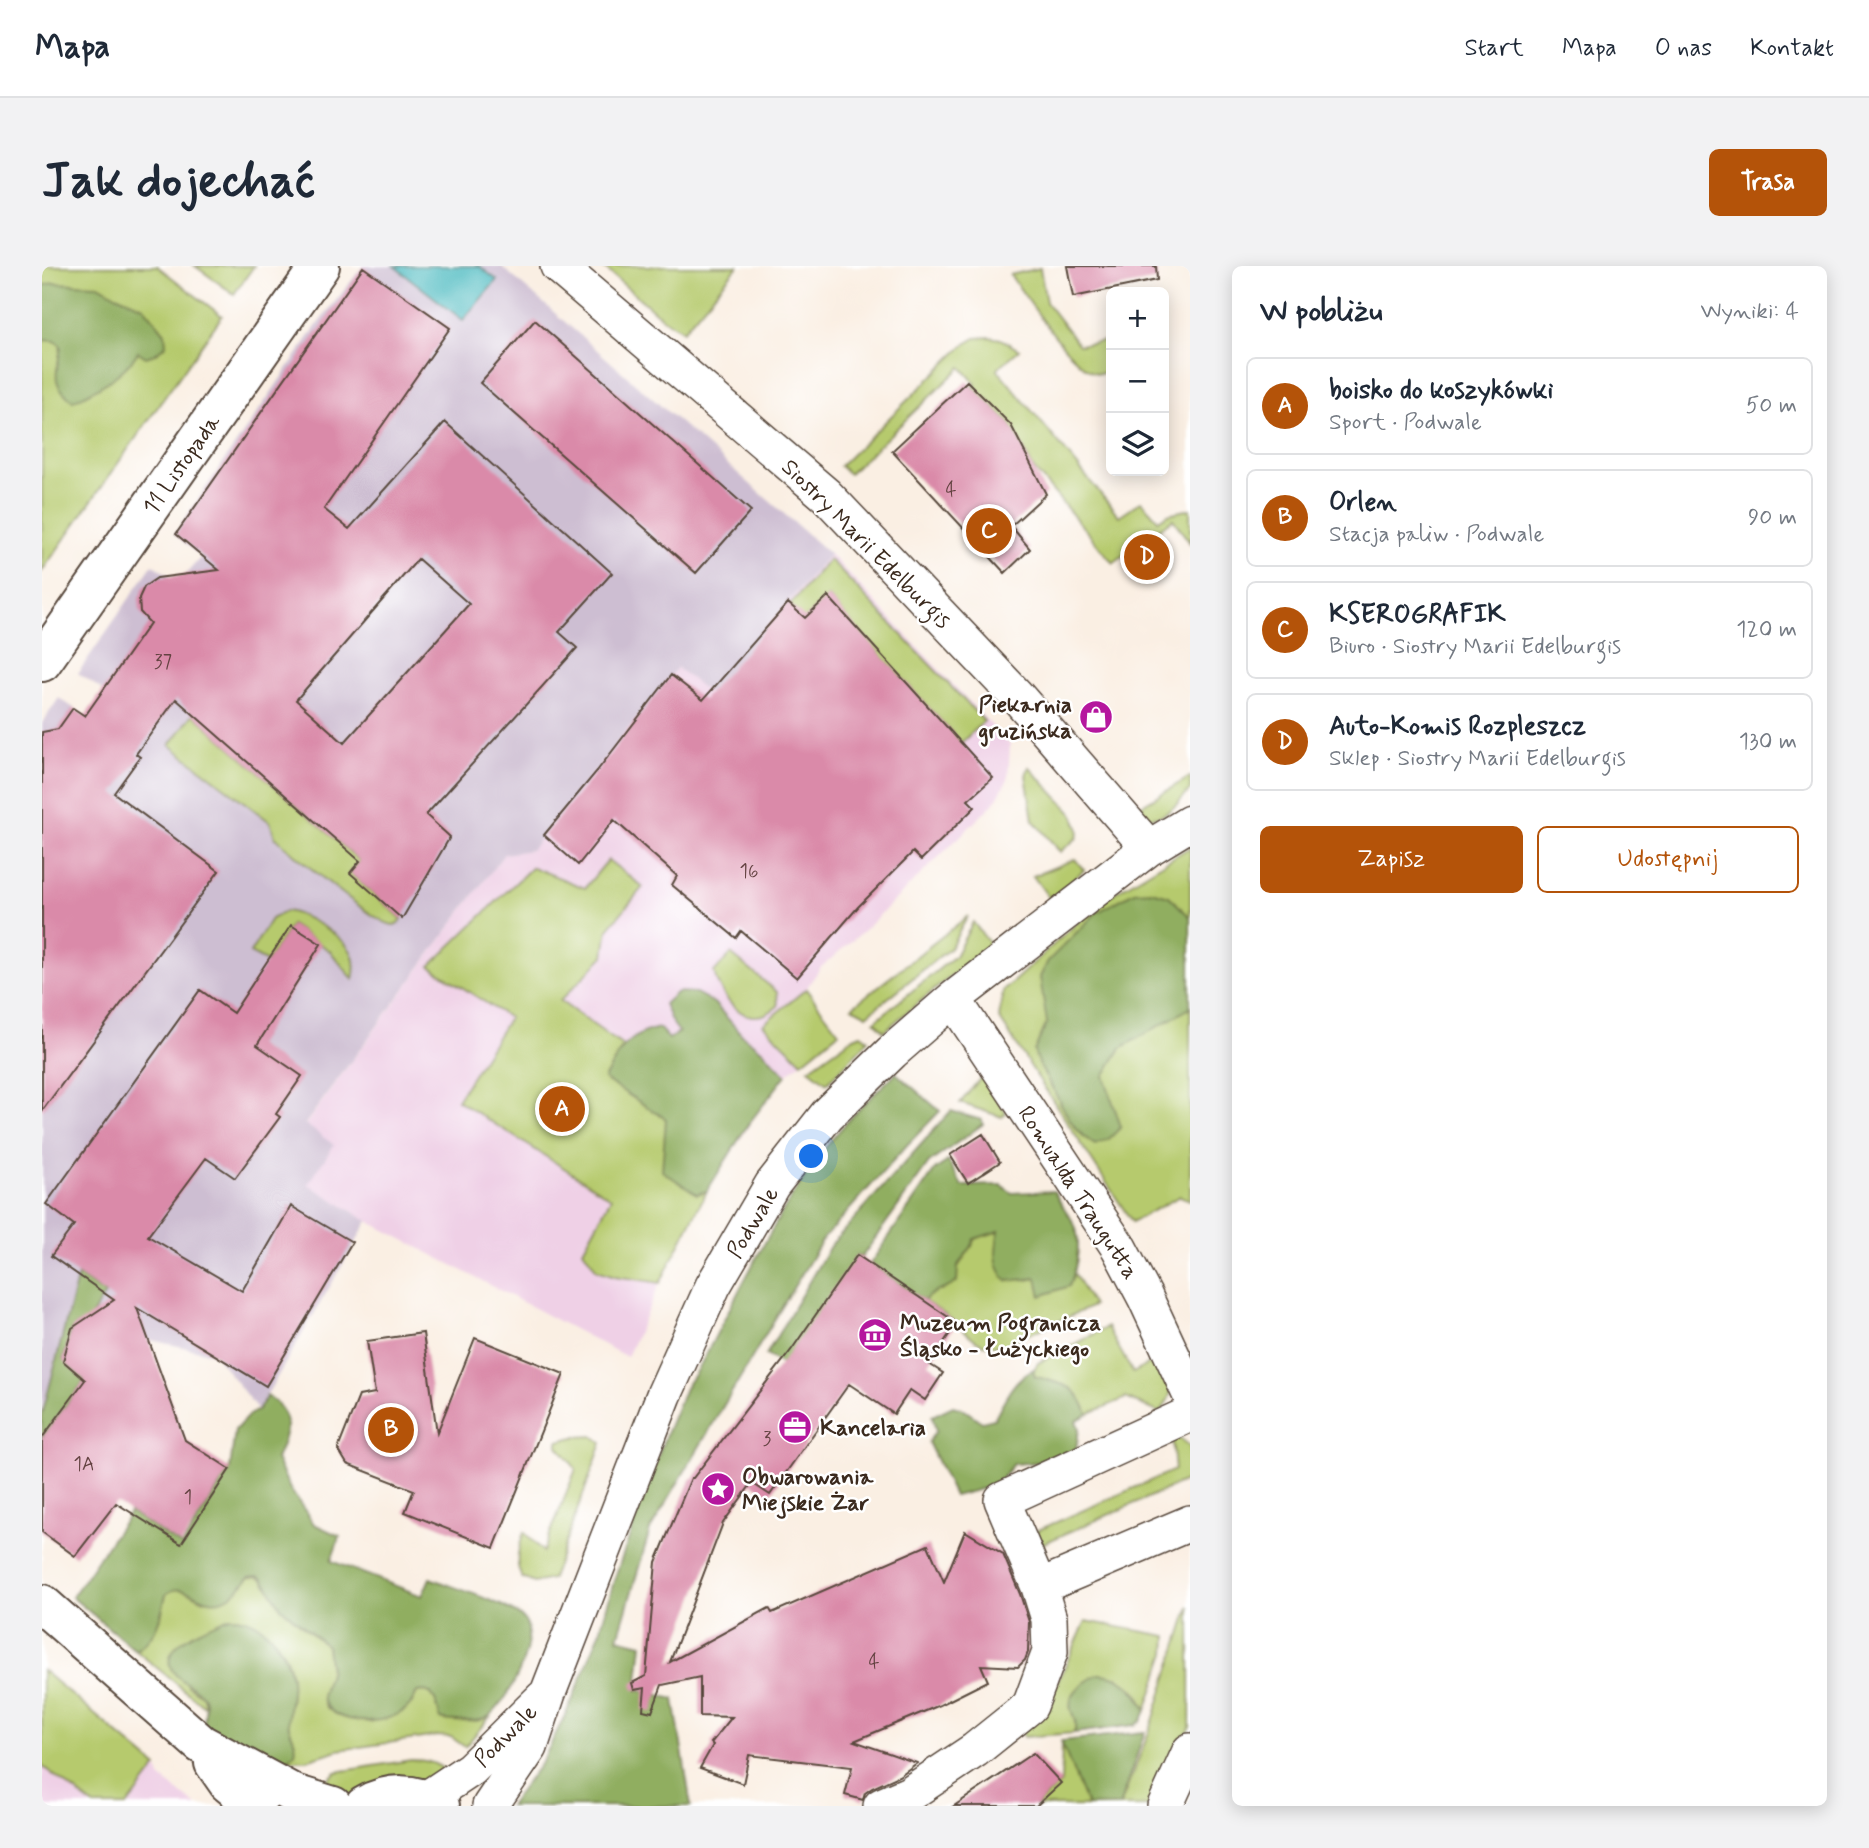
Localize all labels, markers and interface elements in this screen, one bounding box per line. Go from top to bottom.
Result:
text: Mapa [35,26,110,70]
text: Start [1465,33,1524,64]
text: Mapa [1562,33,1617,64]
text: O nas [1655,33,1712,64]
text: Kontakt [1750,33,1834,64]
button: Trasa [1709,149,1827,216]
text: Jak dojechać [42,150,315,215]
map controls [1106,287,1169,476]
button: + [1106,287,1169,350]
text: W pobliżu [1260,292,1383,331]
text: Wyniki: 4 [1700,297,1799,327]
button: − [1106,350,1169,413]
text: boisko do koszykówki [1329,374,1553,408]
text: A [1277,391,1293,421]
text: 50 m [1746,391,1797,421]
text: Sport · Podwale [1329,408,1482,438]
street label: 11 Listopada [137,409,228,521]
button: layers [1106,413,1169,476]
street label: Siostry Marii Edelburgis [773,453,957,637]
house number: 4 [945,478,957,503]
text: Orlen [1329,486,1397,520]
text: B [1278,503,1292,533]
text: 90 m [1748,503,1797,533]
pin: C [966,505,1012,557]
text: Stacja paliw · Podwale [1329,520,1544,550]
pin: D [1124,531,1170,583]
text: KSEROGRAFIK [1329,598,1506,632]
text: C [1277,615,1293,645]
text: 120 m [1736,615,1797,645]
text: Biuro · Siostry Marii Edelburgis [1329,632,1621,662]
house number: 37 [154,650,172,675]
place label: Piekarnia gruzińska [979,691,1072,747]
shop icon: Piekarnia gruzińska [1077,698,1115,736]
text: Auto-Komis Rozpleszcz [1329,710,1586,744]
text: D [1277,727,1293,757]
text: 130 m [1739,727,1797,757]
text: Sklep · Siostry Marii Edelburgis [1329,744,1626,774]
button: Zapisz [1260,826,1523,893]
button: Udostępnij [1537,826,1799,893]
house number: 16 [739,859,759,884]
pin: A [539,1083,585,1135]
street label: Romualda Traugutta [1010,1101,1145,1286]
your location [794,1139,828,1173]
street label: Podwale [721,1182,787,1264]
place label: Muzeum Pogranicza Śląsko - Łużyckiego [900,1309,1101,1365]
museum icon: Muzeum Pogranicza Śląsko - Łużyckiego [856,1316,894,1354]
pin: B [368,1404,414,1456]
office icon: Kancelaria [776,1408,814,1446]
place label: Kancelaria [820,1414,926,1444]
house number: 3 [763,1427,772,1452]
house number: 1A [74,1452,94,1477]
place label: Obwarowania Miejskie Żar [742,1463,874,1519]
place icon: Obwarowania Miejskie Żar [699,1470,737,1508]
house number: 1 [184,1485,192,1510]
house number: 4 [868,1650,880,1675]
street label: Podwale [468,1698,545,1775]

